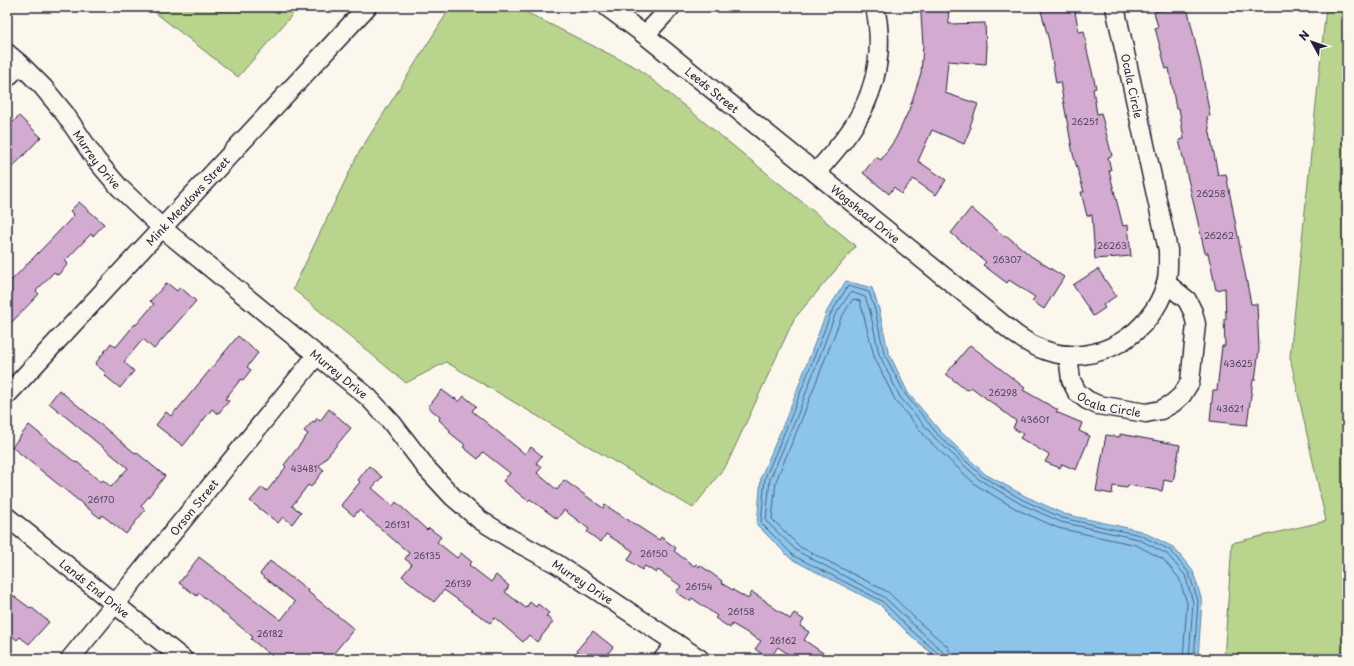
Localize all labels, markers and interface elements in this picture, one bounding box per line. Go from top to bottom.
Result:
north arrow [1292,22,1332,62]
text: N [1295,26,1313,44]
street label: Ocala Circle [1117,52,1147,120]
street label: Leeds Street [682,63,743,117]
house number: 26251 [1072,114,1098,128]
street label: Murrey Drive [69,126,125,192]
street label: Mink Meadows Street [141,152,233,249]
street label: Wogshead Drive [827,180,904,247]
house number: 26258 [1196,186,1226,200]
house number: 26262 [1204,228,1234,242]
house number: 26263 [1097,238,1127,252]
house number: 26307 [992,252,1022,266]
street label: Murrey Drive [307,345,372,402]
house number: 43625 [1223,356,1253,370]
house number: 26298 [989,385,1017,399]
street label: Ocala Circle [1074,387,1142,421]
house number: 43621 [1216,401,1244,415]
house number: 43601 [1021,412,1049,426]
house number: 43481 [291,461,317,475]
street label: Orson Street [165,475,222,539]
house number: 26170 [87,492,115,506]
house number: 26131 [384,517,410,531]
house number: 26150 [640,546,668,560]
house number: 26135 [413,548,441,562]
street label: Lands End Drive [56,554,134,622]
street label: Murrey Drive [549,555,617,608]
house number: 26139 [445,576,471,590]
house number: 26154 [685,579,713,593]
house number: 26158 [727,604,755,618]
house number: 26182 [257,626,283,640]
house number: 26162 [769,633,797,647]

